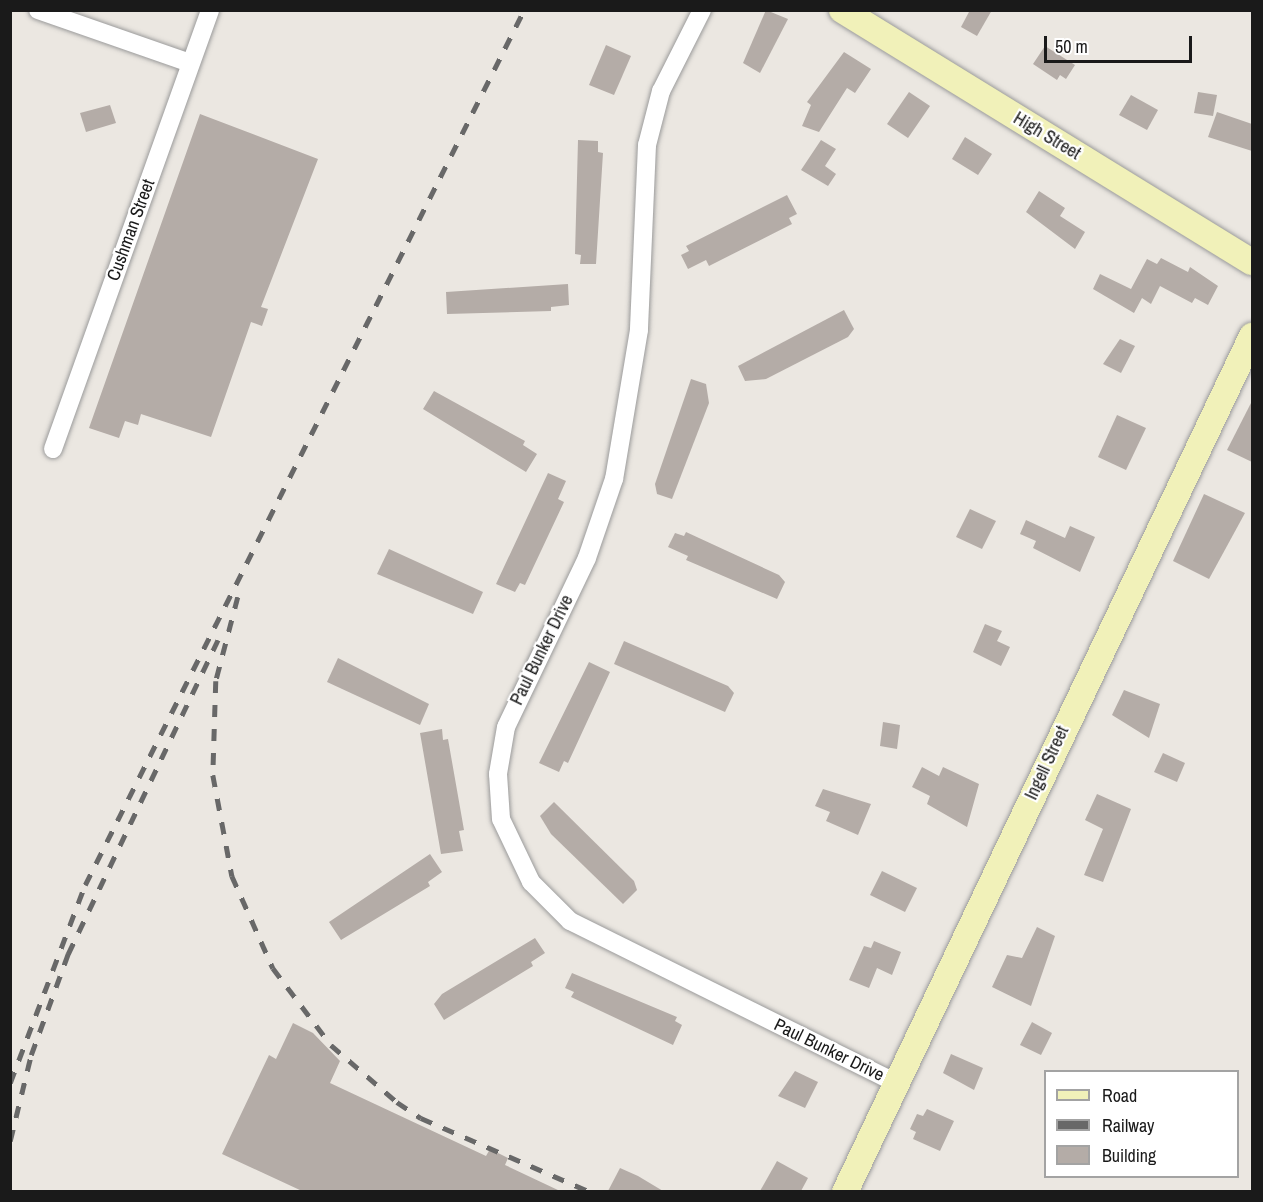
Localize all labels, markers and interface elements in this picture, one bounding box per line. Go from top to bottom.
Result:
scale bar [1047,24,1196,62]
text: 50 m [1055,34,1088,59]
street label: High Street [1009,108,1085,164]
street label: Cushman Street [103,176,159,284]
street label: Paul Bunker Drive [506,591,578,709]
street label: Ingell Street [1021,723,1073,803]
street label: Paul Bunker Drive [770,1014,888,1086]
legend [1044,1070,1239,1178]
text: Road [1102,1083,1137,1108]
text: Railway [1102,1113,1155,1138]
text: Building [1102,1143,1156,1168]

